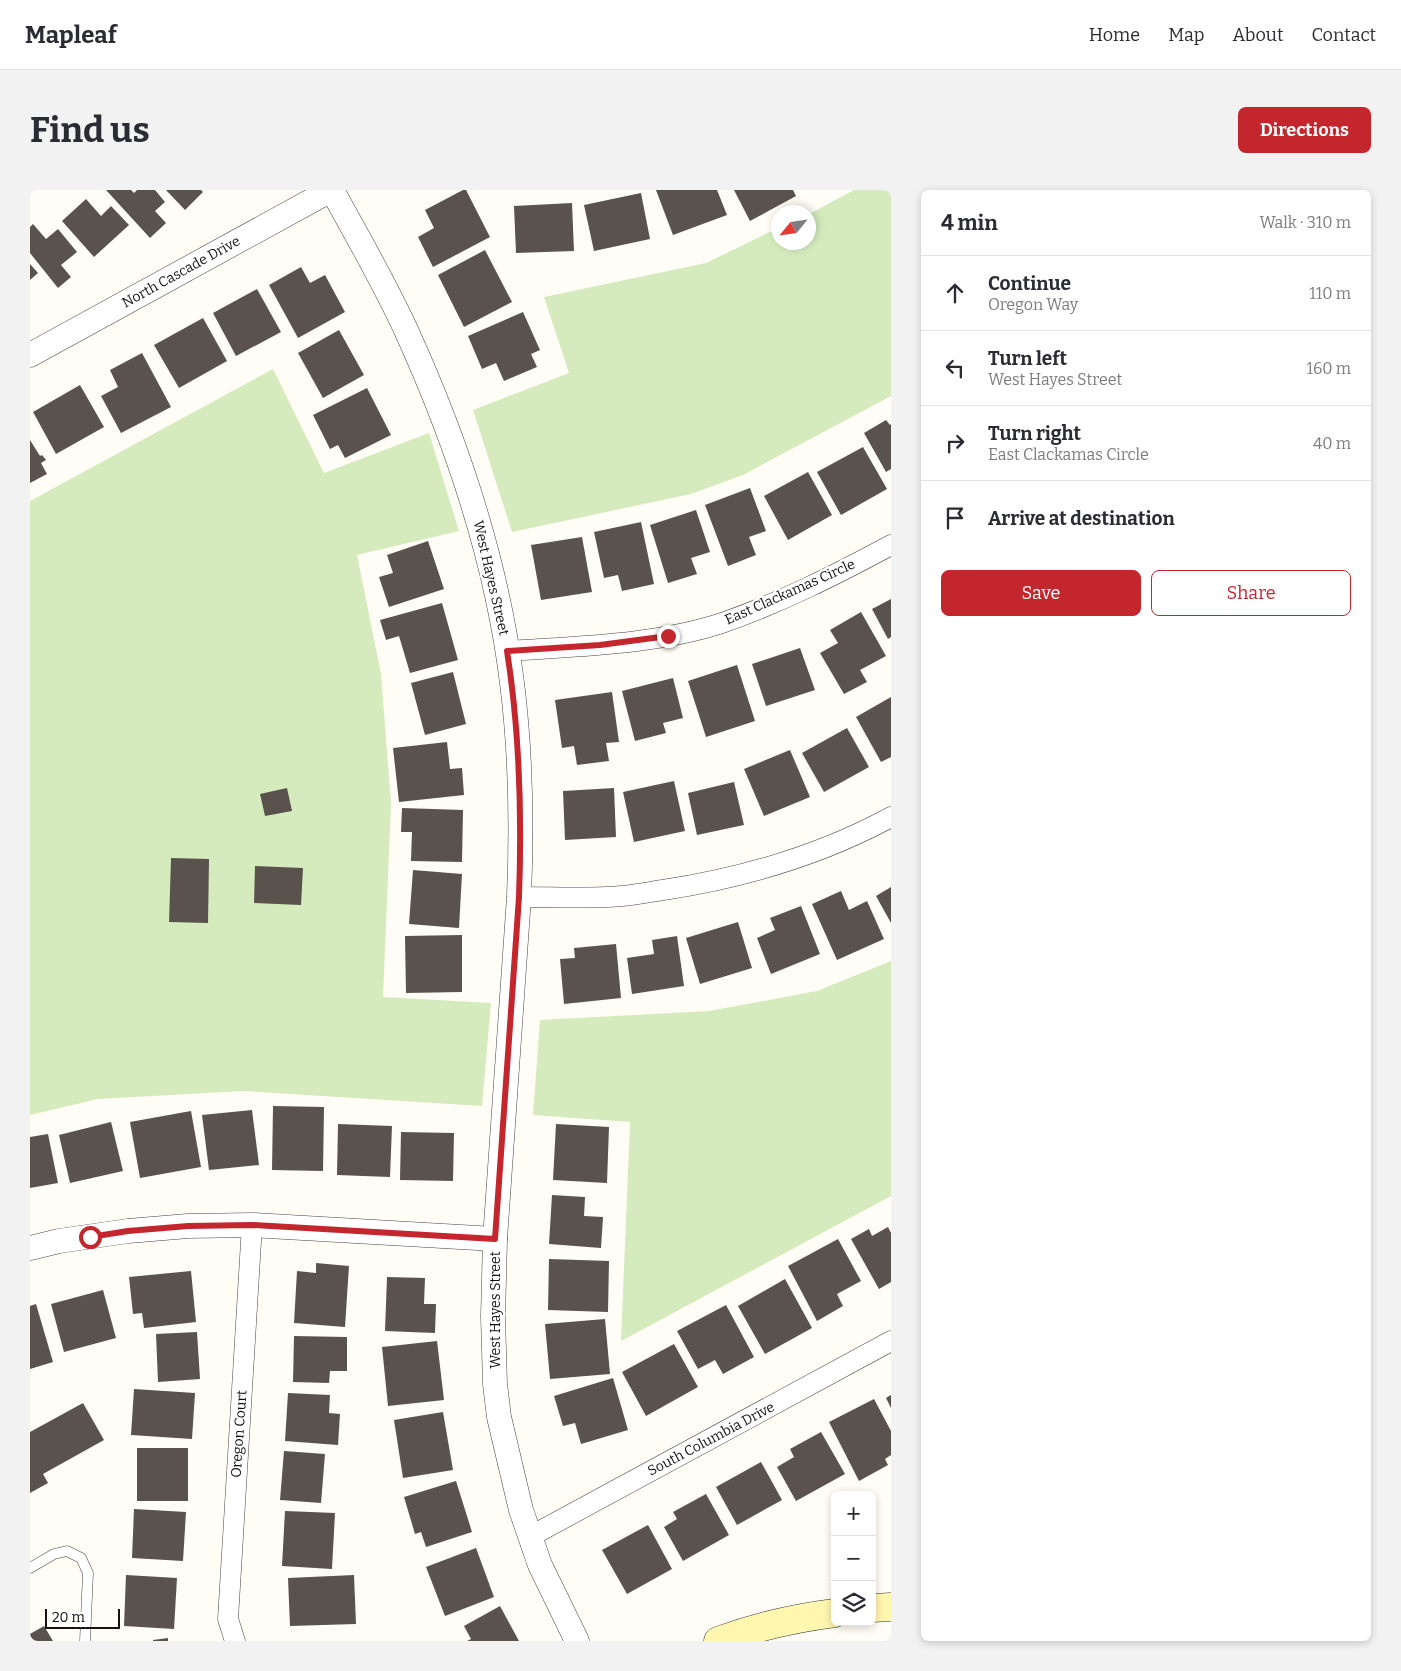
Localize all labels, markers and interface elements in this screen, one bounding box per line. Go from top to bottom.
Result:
text: Mapleaf [25,21,117,49]
text: Home [1089,24,1140,46]
text: Map [1168,24,1204,46]
text: About [1232,24,1283,46]
text: Contact [1311,24,1376,46]
button: Directions [1238,107,1371,153]
text: Find us [30,109,150,151]
north arrow [771,205,816,250]
text: 4 min [941,210,998,236]
text: Walk · 310 m [1259,213,1351,232]
street label: North Cascade Drive [119,232,243,312]
text: Continue [988,272,1071,295]
icon: ahead [941,279,969,307]
text: 110 m [1309,284,1351,303]
text: Oregon Way [988,295,1078,314]
text: Turn left [988,347,1067,370]
icon: left [941,354,969,382]
text: 160 m [1306,359,1351,378]
text: West Hayes Street [988,370,1122,389]
text: Turn right [988,422,1081,445]
icon: right [941,429,969,457]
text: 40 m [1313,434,1351,453]
text: East Clackamas Circle [988,445,1149,464]
icon: arrive [941,504,969,532]
text: Arrive at destination [988,507,1175,530]
street label: West Hayes Street [470,519,512,637]
street label: East Clackamas Circle [722,556,858,628]
button: Save [941,570,1141,616]
button: Share [1151,570,1351,616]
route end [657,625,680,648]
route start [79,1226,102,1249]
street label: West Hayes Street [487,1251,504,1369]
street label: Oregon Court [227,1390,251,1478]
street label: South Columbia Drive [645,1398,777,1480]
map controls [831,1491,876,1626]
button: + [831,1491,876,1536]
button: − [831,1536,876,1581]
button: layers [831,1581,876,1626]
scale bar [45,1606,120,1629]
text: 20 m [52,1609,85,1626]

